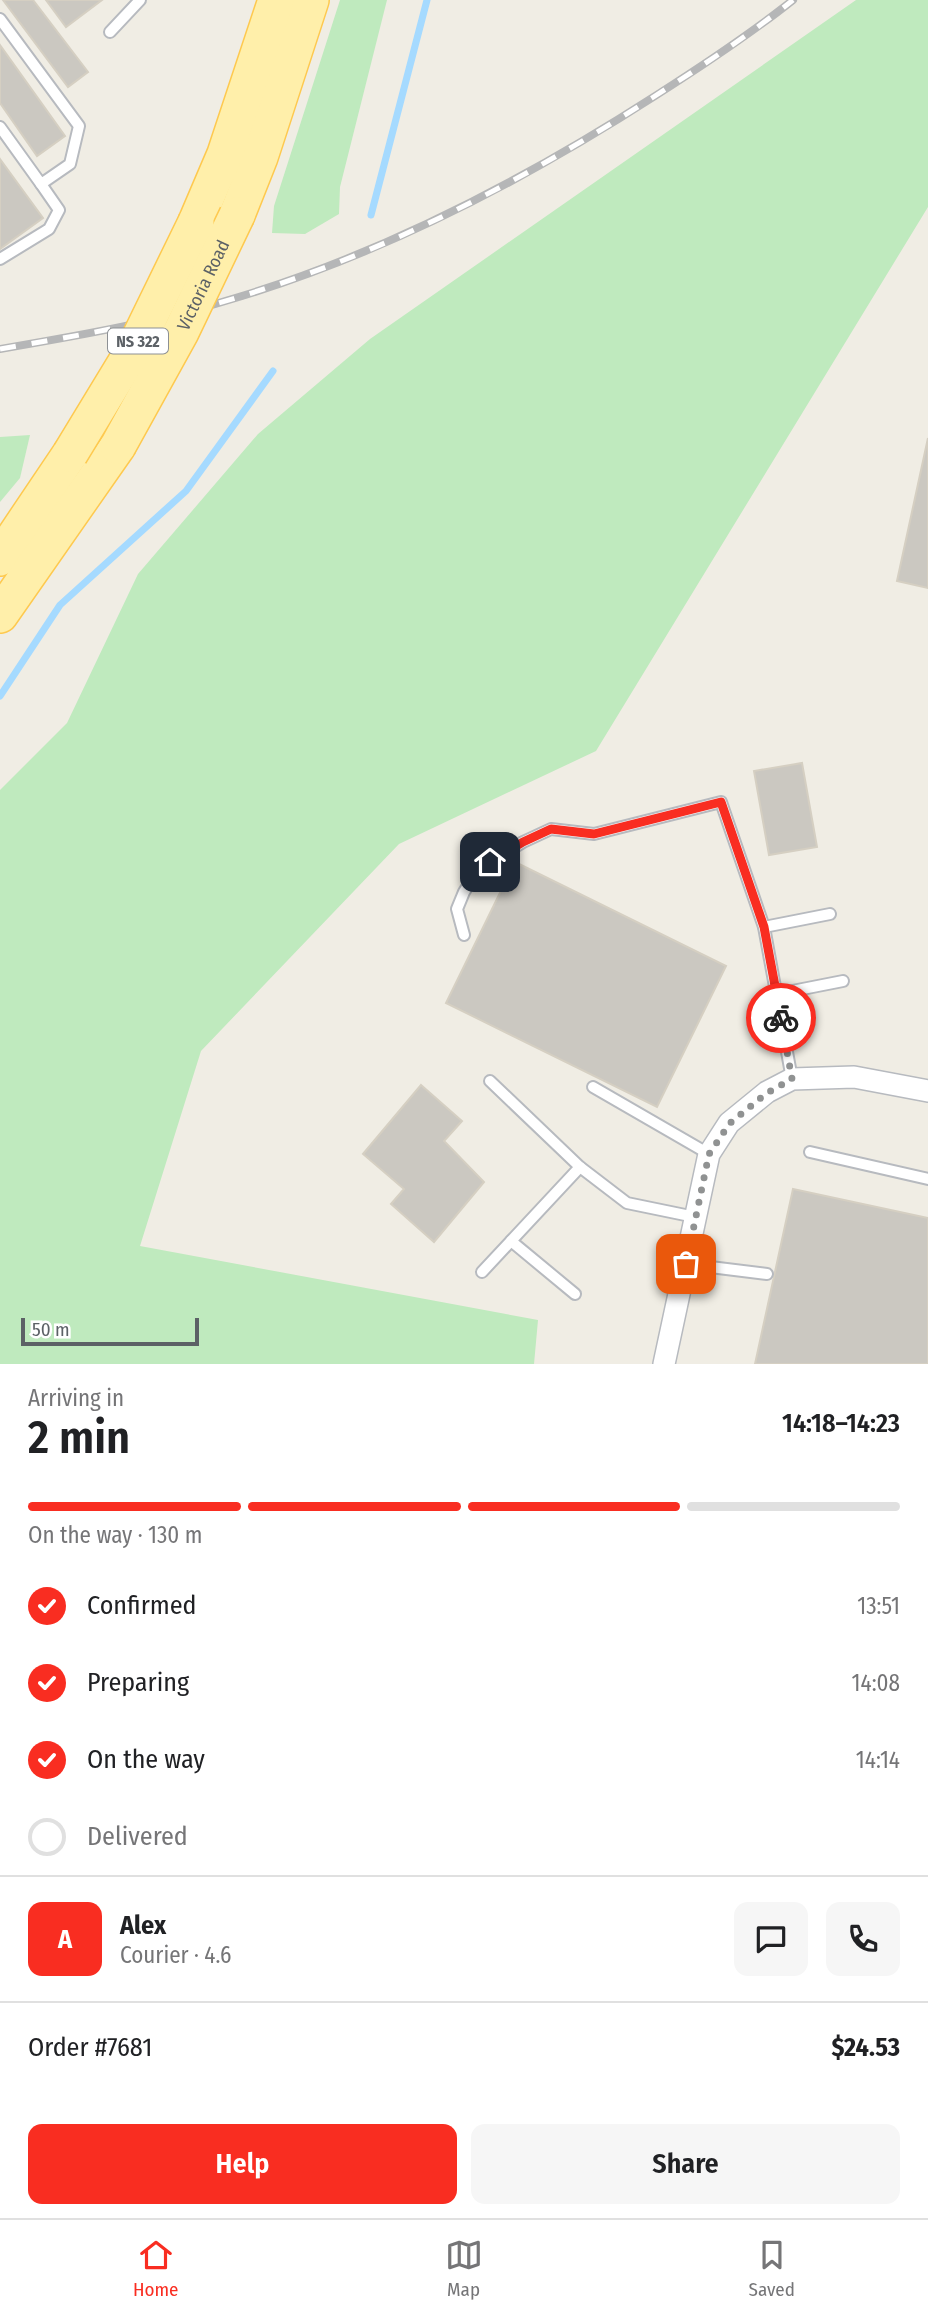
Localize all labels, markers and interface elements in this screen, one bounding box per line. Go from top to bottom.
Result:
street label: Victoria Road [172,236,234,334]
road number: NS 322 [108,328,168,354]
pin [460,832,520,892]
icon: home [471,843,509,881]
courier [746,983,816,1053]
icon: bike [762,999,800,1037]
pin [656,1234,716,1294]
icon: bag [667,1245,705,1283]
scale bar [21,1315,200,1347]
text: 50 m [32,1318,70,1341]
text: Arriving in [28,1384,124,1412]
text: 14:18–14:23 [782,1408,900,1439]
text: 2 min [28,1410,130,1465]
text: On the way · 130 m [28,1521,202,1549]
icon: check [28,1587,66,1625]
text: Confirmed [87,1590,197,1621]
text: 13:51 [857,1592,900,1620]
icon: check [28,1664,66,1702]
text: Preparing [87,1667,189,1698]
text: 14:08 [852,1669,900,1697]
icon: check [28,1741,66,1779]
text: On the way [87,1744,205,1775]
text: 14:14 [856,1746,900,1774]
text: Delivered [87,1821,188,1852]
button: chat [734,1902,808,1976]
button: phone [826,1902,900,1976]
text: Alex [120,1910,166,1941]
text: A [58,1924,72,1955]
text: Courier · 4.6 [120,1941,231,1969]
text: Order #7681 [28,2032,152,2063]
text: $24.53 [831,2032,900,2063]
button: Help [28,2124,457,2204]
button: Share [471,2124,900,2204]
tab: Home [133,2236,179,2301]
tab: Map [445,2236,483,2301]
tab: Saved [749,2236,795,2301]

